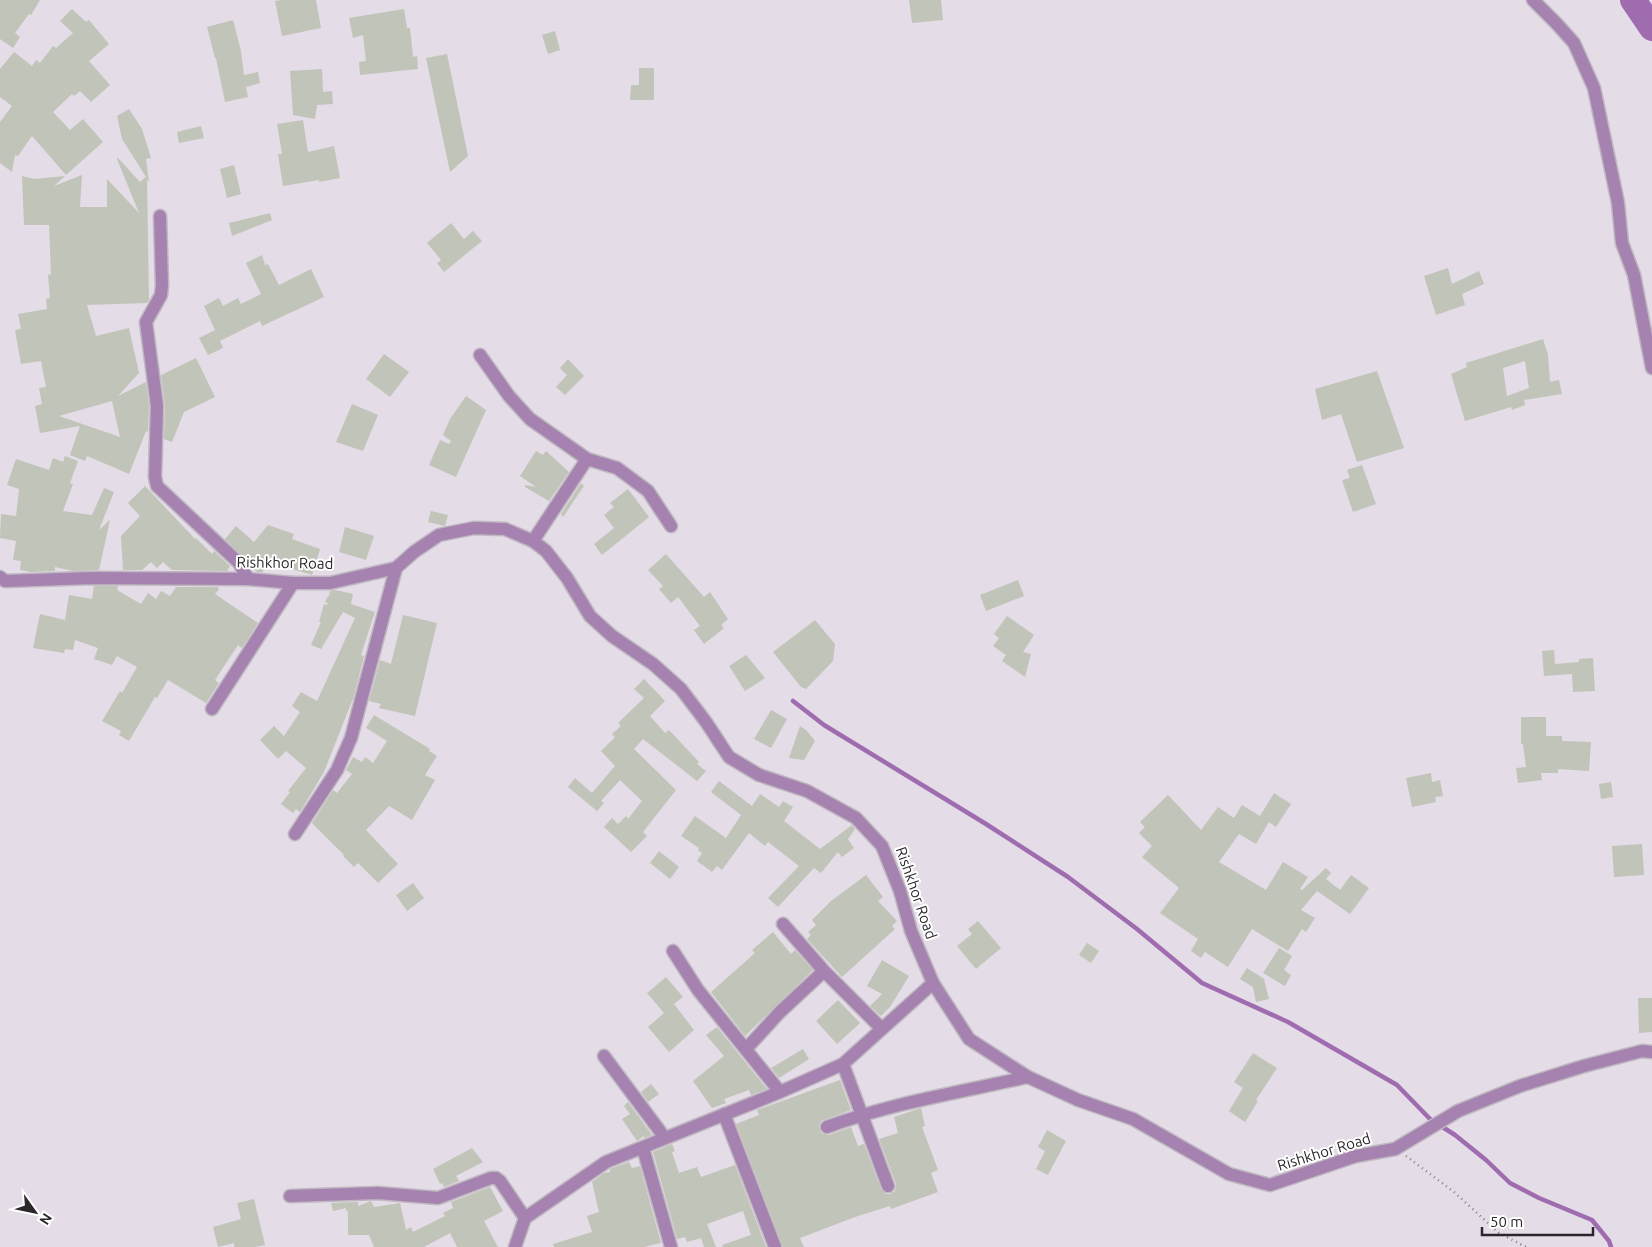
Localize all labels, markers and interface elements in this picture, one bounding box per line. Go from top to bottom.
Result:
street label: Rishkhor Road [237,553,334,572]
street label: Rishkhor Road [893,844,940,941]
street label: Rishkhor Road [1275,1129,1373,1174]
north arrow [10,1187,60,1237]
scale bar [1482,1204,1593,1236]
text: N [36,1210,55,1228]
text: 50 m [1490,1213,1523,1230]

